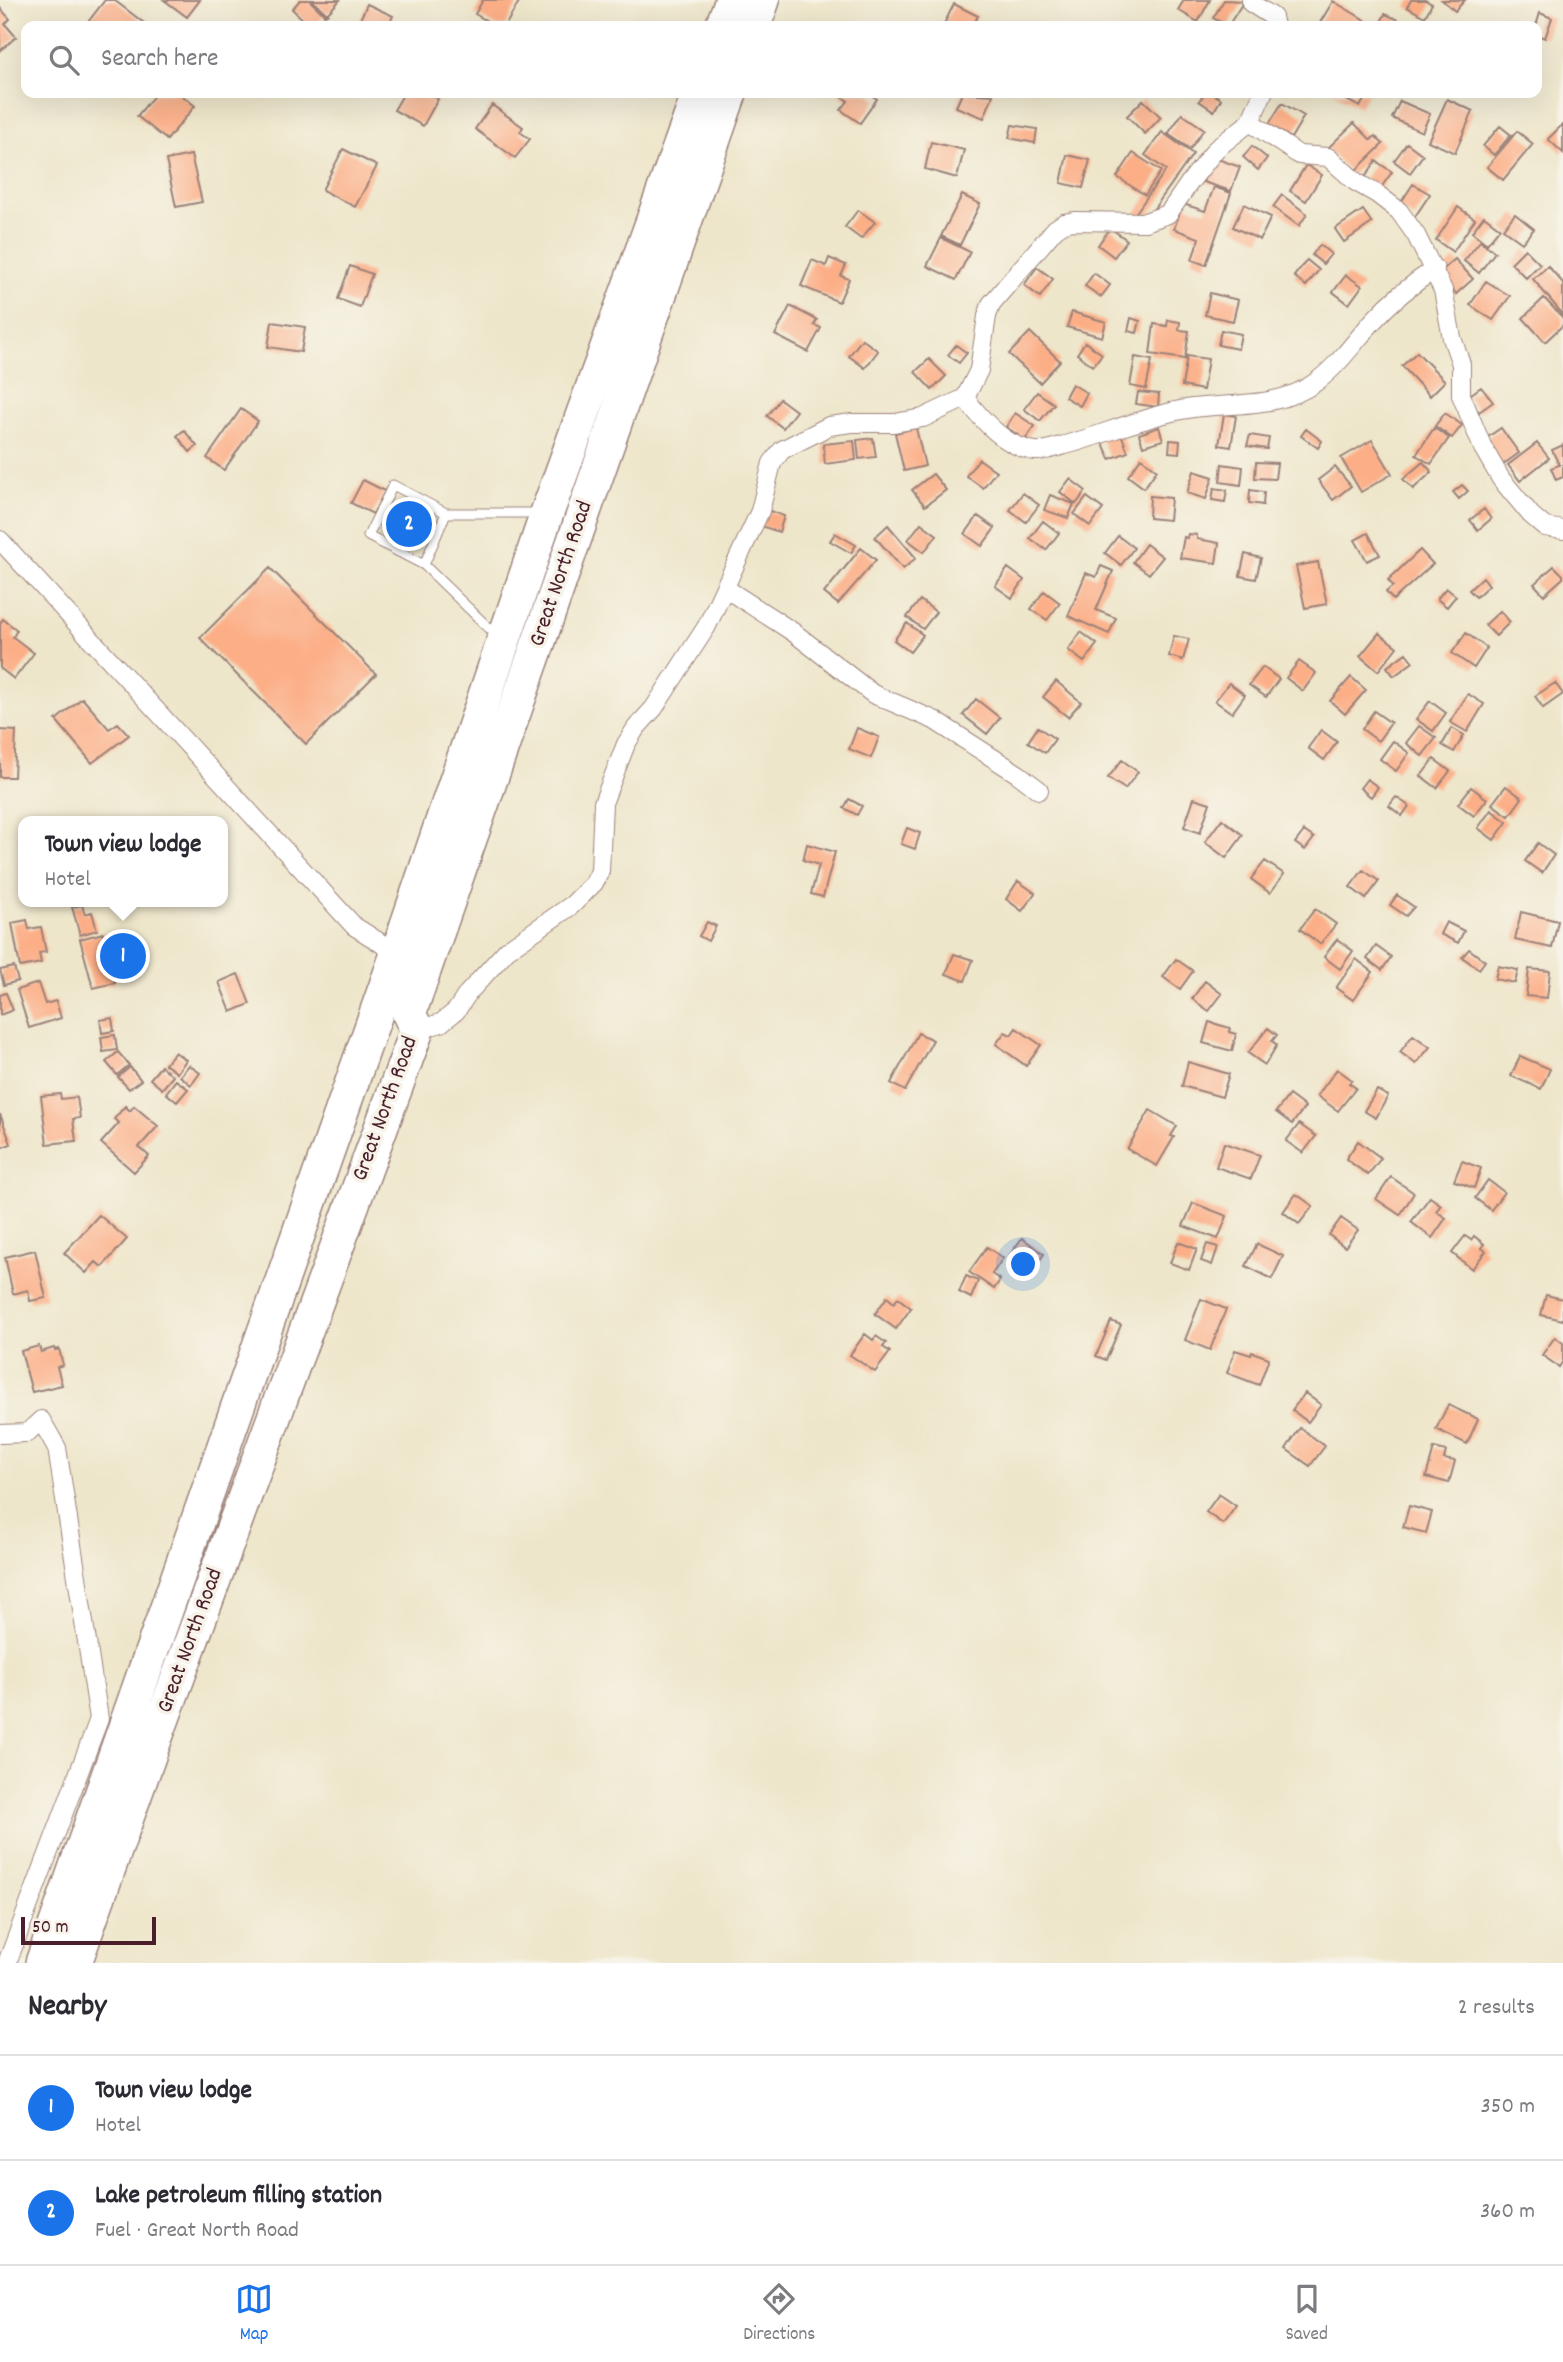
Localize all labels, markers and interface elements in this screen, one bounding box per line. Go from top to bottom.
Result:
search box [21,21,1542,98]
icon: search [45,41,83,79]
text: Search here [101,41,219,78]
street label: Great North Road [522,497,602,651]
pin: 2 [386,498,432,550]
popup [18,816,228,907]
text: Town view lodge [45,827,201,864]
text: Hotel [45,864,91,897]
pin: 1 [100,930,146,982]
street label: Great North Road [344,1032,428,1186]
your location [1006,1247,1040,1281]
street label: Great North Road [149,1564,233,1718]
scale bar [21,1914,156,1946]
text: 50 m [32,1915,69,1942]
text: Nearby [28,1987,106,2030]
text: 2 results [1458,1992,1535,2025]
text: Town view lodge [95,2073,252,2110]
text: 1 [48,2091,54,2124]
text: 350 m [1481,2091,1535,2124]
text: Hotel [95,2110,141,2143]
text: Lake petroleum filling station [95,2178,382,2215]
text: 2 [46,2196,56,2229]
text: 360 m [1480,2196,1535,2229]
text: Fuel · Great North Road [95,2215,299,2248]
tab: Map [235,2280,273,2349]
tab: Directions [743,2280,815,2349]
tab: Saved [1285,2280,1328,2349]

